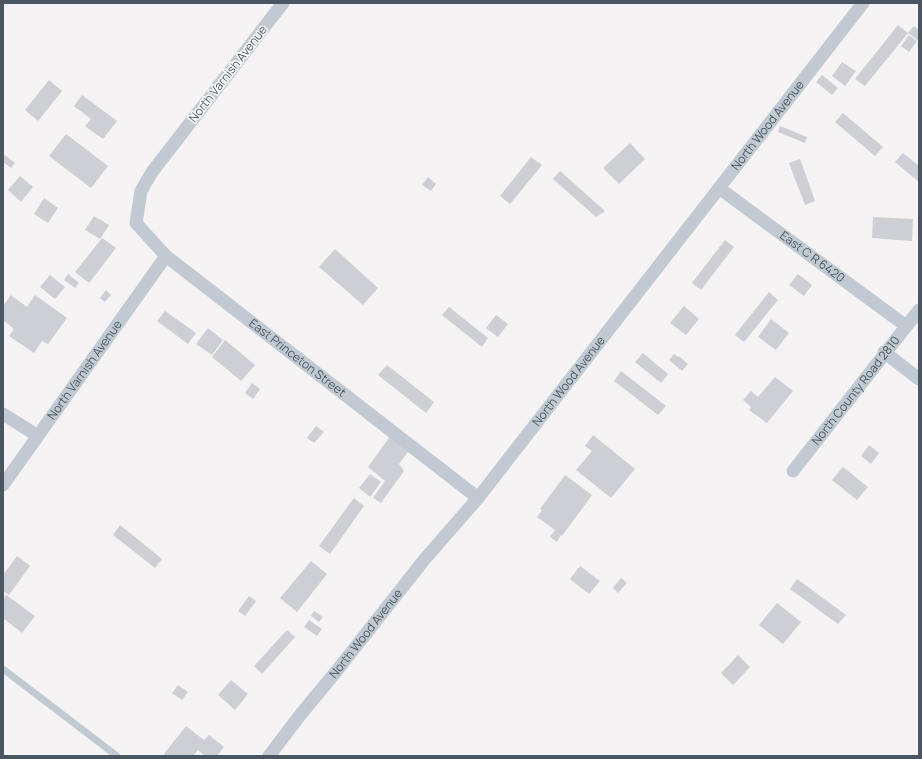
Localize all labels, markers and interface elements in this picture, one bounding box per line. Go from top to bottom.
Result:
street label: North Varnish Avenue [184,22,271,126]
street label: North Wood Avenue [727,77,808,174]
street label: East C R 6420 [777,227,849,286]
street label: East Princeton Street [246,314,350,401]
street label: North Varnish Avenue [43,317,126,423]
street label: North County Road 2810 [807,332,903,448]
street label: North Wood Avenue [528,333,609,429]
street label: North Wood Avenue [325,585,406,682]

